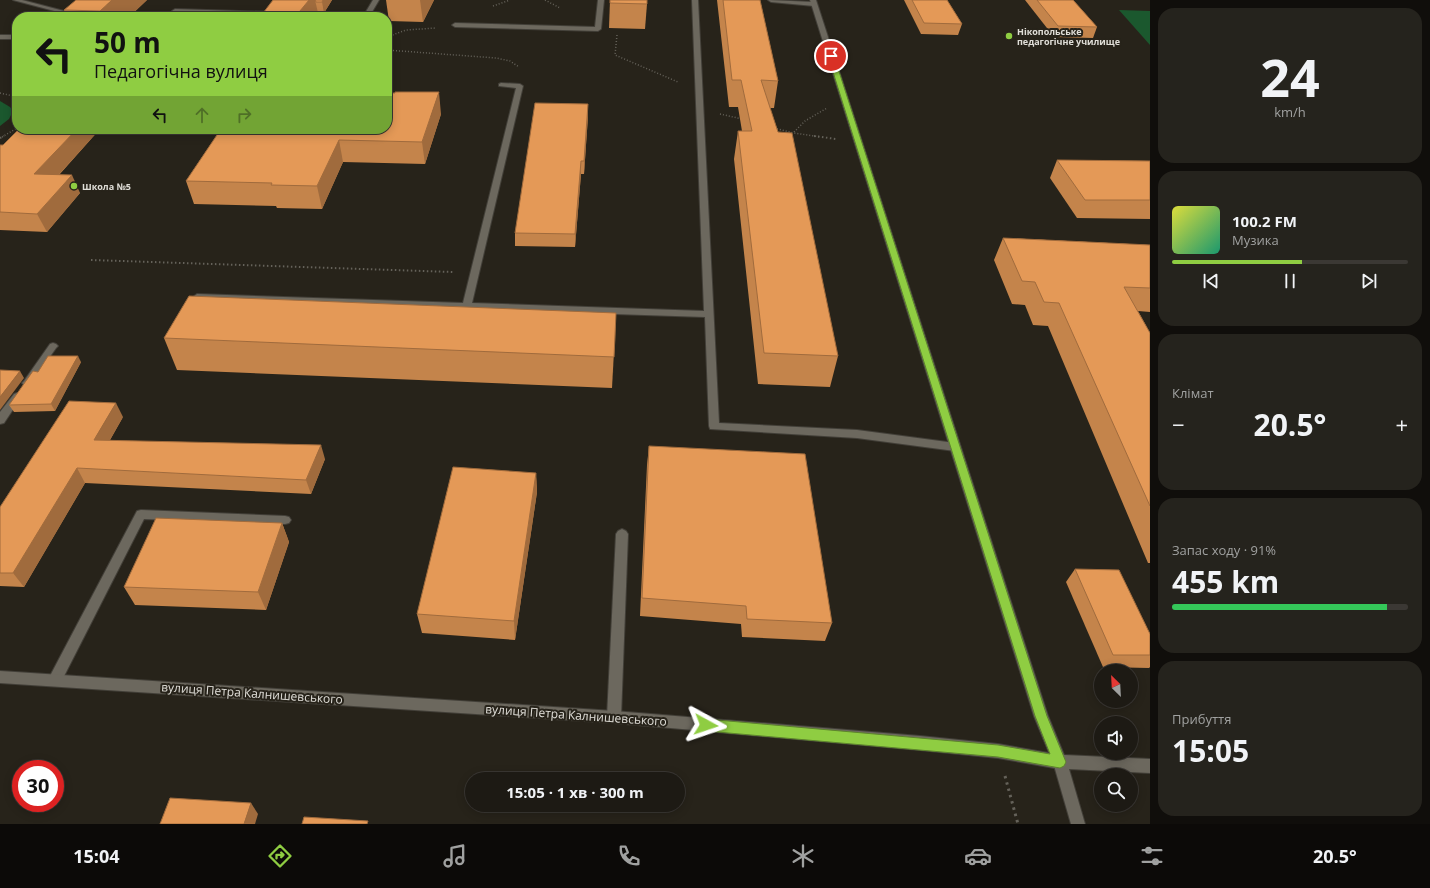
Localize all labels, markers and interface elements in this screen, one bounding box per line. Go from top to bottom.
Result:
text: 50 m [94,23,161,61]
place label: Нікопольське педагогічне училище [1017,25,1120,48]
icon: left [28,28,80,80]
marker: Нікопольське педагогічне училище [1004,31,1014,41]
pin [814,39,848,73]
text: 24 [1260,41,1320,112]
icon: arrive [820,45,842,67]
text: Педагогічна вулиця [94,59,268,83]
text: km/h [1274,103,1306,121]
icon: left [149,104,171,126]
icon: ahead [191,104,213,126]
icon: right [233,104,255,126]
place label: Школа №5 [82,180,131,193]
marker: Школа №5 [69,181,79,191]
text: 100.2 FM [1232,211,1297,231]
text: Музика [1232,231,1279,249]
icon: previous [1200,270,1222,292]
icon: pause [1279,270,1301,292]
icon: next [1358,270,1380,292]
text: Клімат [1172,384,1214,402]
text: 20.5° [1254,404,1326,445]
text: − [1172,409,1185,439]
text: + [1395,409,1408,439]
text: Запас ходу · 91% [1172,541,1276,559]
text: 455 km [1172,561,1279,602]
north arrow [1094,664,1138,708]
map controls [1094,664,1138,812]
street label: вулиця Петра Калнишевського [161,678,343,708]
street label: вулиця Петра Калнишевського [485,700,667,730]
position arrow [685,704,727,746]
text: Прибуття [1172,710,1231,728]
button: sound [1094,716,1138,760]
text: 15:05 [1172,730,1249,771]
speed limit sign: 30 [12,760,64,812]
button: search [1094,768,1138,812]
text: 15:05 · 1 хв · 300 m [506,782,644,802]
icon: directions [266,842,294,870]
icon: music [441,842,469,870]
icon: phone [615,842,643,870]
icon: climate [789,842,817,870]
icon: car [964,842,992,870]
icon: filters [1138,842,1166,870]
text: 15:04 [73,844,120,868]
text: 20.5° [1313,844,1357,868]

